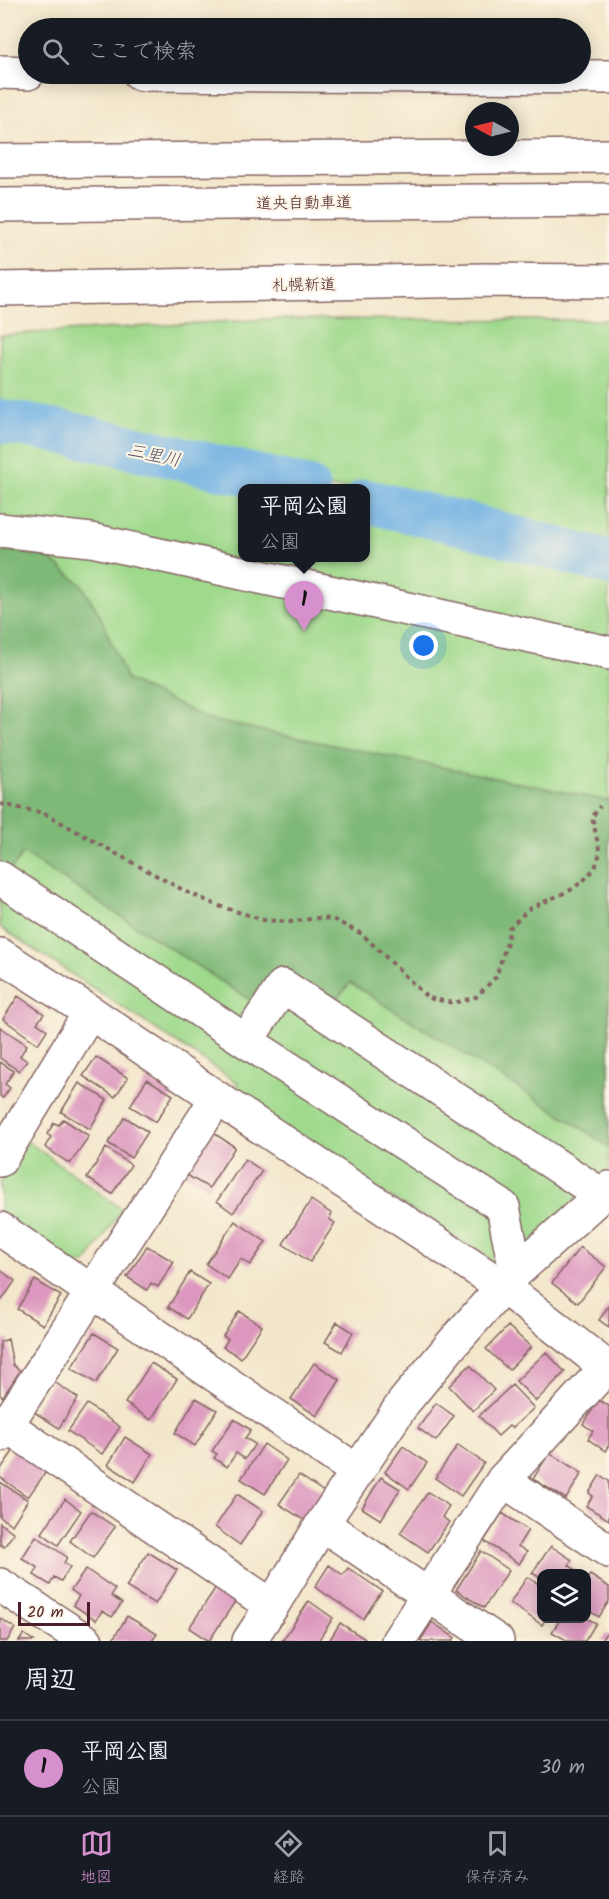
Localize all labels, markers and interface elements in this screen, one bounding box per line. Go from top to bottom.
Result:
search box [18,18,591,84]
icon: search [39,35,72,68]
text: ここで検索 [87,35,197,70]
north arrow [465,102,519,156]
street label: 道央自動車道 [256,190,352,217]
street label: 札幌新道 [272,272,336,299]
water label: 三里川 [124,437,183,476]
popup [238,484,370,562]
text: 平岡公園 [260,490,348,525]
text: 公園 [260,527,300,559]
pin: 1 [284,582,324,631]
your location [409,631,438,660]
map controls [537,1569,591,1623]
button: layers [537,1569,591,1623]
scale bar [18,1599,90,1626]
text: 20 m [27,1600,63,1625]
text: 周辺 [24,1660,76,1702]
text: 平岡公園 [81,1735,169,1770]
text: 1 [40,1752,47,1784]
text: 30 m [540,1752,585,1784]
text: 公園 [81,1772,121,1804]
tab: 地図 [80,1827,113,1890]
tab: 経路 [272,1827,305,1890]
tab: 保存済み [465,1827,529,1890]

